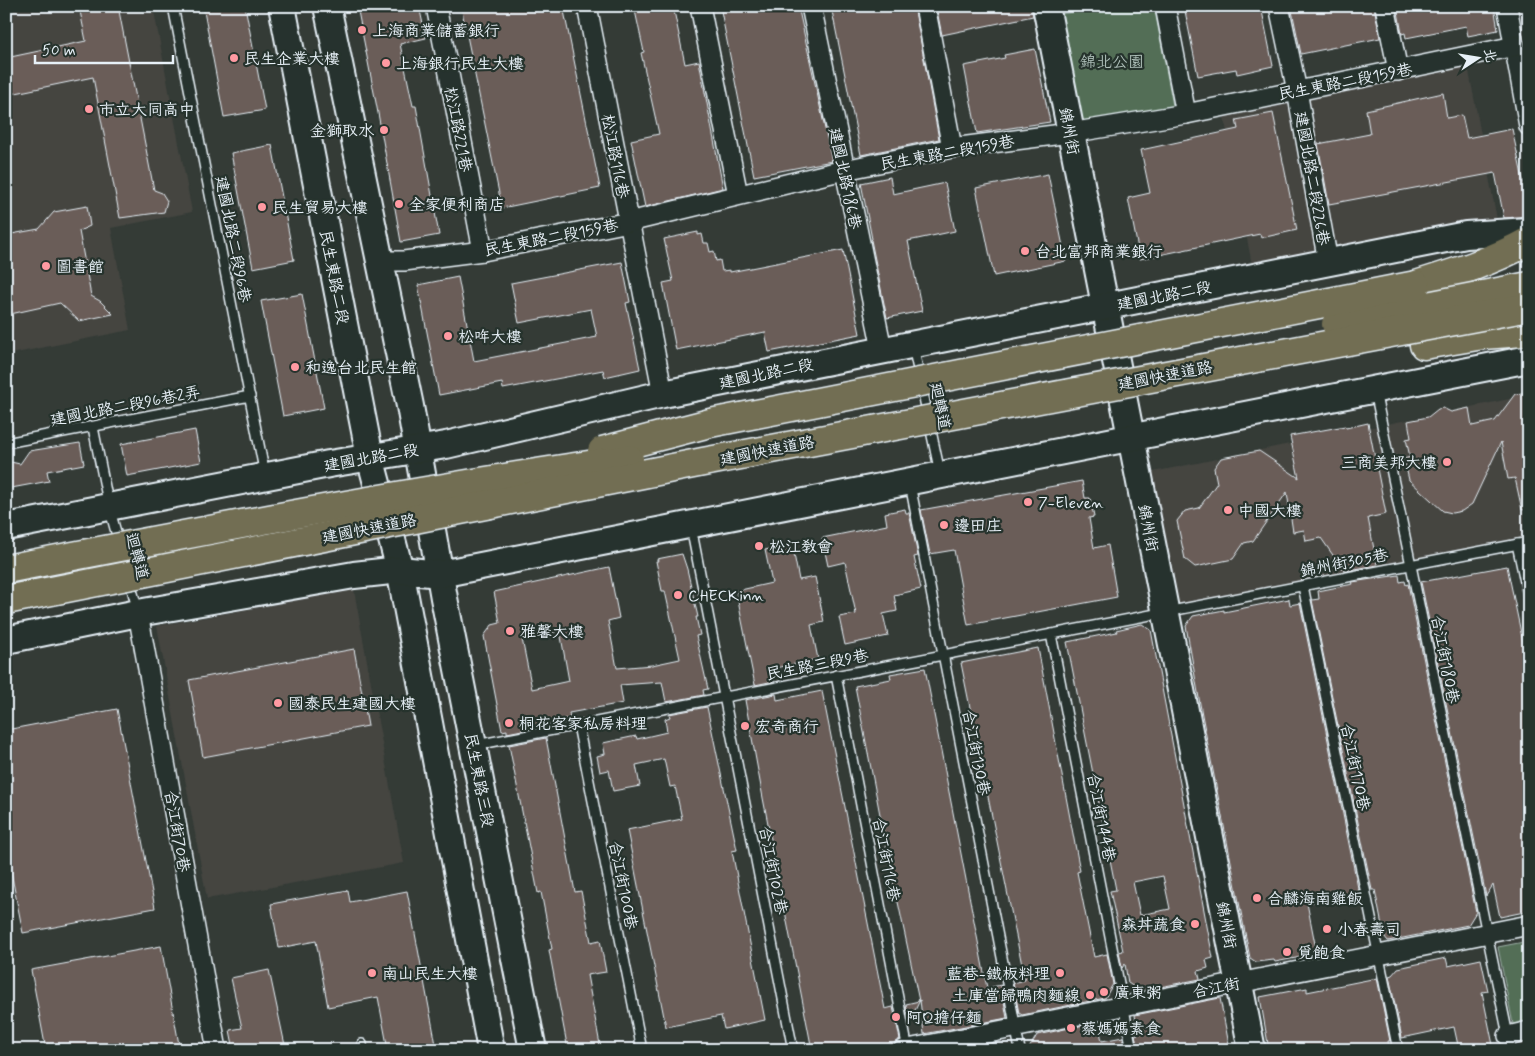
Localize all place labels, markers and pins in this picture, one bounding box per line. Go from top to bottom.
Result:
place label: 上海商業儲蓄銀行 [372,21,500,42]
marker: 上海商業儲蓄銀行 [356,24,368,36]
place label: 民生企業大樓 [244,49,340,70]
marker: 民生企業大樓 [228,52,240,64]
place label: 上海銀行民生大樓 [396,54,524,75]
marker: 上海銀行民生大樓 [380,57,392,69]
place label: 市立大同高中 [99,100,195,121]
marker: 市立大同高中 [83,103,95,115]
place label: 金獅取水 [310,121,375,142]
marker: 金獅取水 [378,124,390,136]
place label: 全家便利商店 [409,195,505,216]
place label: 民生貿易大樓 [272,198,368,219]
marker: 全家便利商店 [393,198,405,210]
marker: 民生貿易大樓 [256,201,268,213]
place label: 台北富邦商業銀行 [1035,242,1163,263]
marker: 台北富邦商業銀行 [1019,245,1031,257]
place label: 圖書館 [56,257,104,278]
marker: 圖書館 [40,260,52,272]
place label: 松哖大樓 [458,327,522,348]
marker: 松哖大樓 [442,330,454,342]
place label: 和逸台北民生館 [305,358,417,379]
marker: 和逸台北民生館 [289,361,301,373]
place label: 三商美邦大樓 [1341,453,1437,474]
marker: 三商美邦大樓 [1441,456,1453,468]
place label: 7-Eleven [1038,493,1104,514]
marker: 7-Eleven [1022,496,1034,508]
place label: 中國大樓 [1238,501,1302,522]
marker: 中國大樓 [1222,504,1234,516]
place label: 邊田庄 [954,516,1002,537]
marker: 邊田庄 [938,519,950,531]
place label: 松江教會 [769,537,833,558]
marker: 松江教會 [753,540,765,552]
place label: CHECKinn [688,586,764,607]
marker: CHECKinn [672,589,684,601]
place label: 雅馨大樓 [520,622,584,643]
marker: 雅馨大樓 [504,625,516,637]
place label: 國泰民生建國大樓 [288,694,416,715]
marker: 國泰民生建國大樓 [272,697,284,709]
place label: 桐花客家私房料理 [519,714,647,735]
marker: 桐花客家私房料理 [503,717,515,729]
place label: 宏奇商行 [755,717,819,738]
marker: 宏奇商行 [739,720,751,732]
place label: 合麟海南雞飯 [1267,889,1363,910]
marker: 合麟海南雞飯 [1251,892,1263,904]
place label: 森丼蔬食 [1121,915,1185,936]
marker: 森丼蔬食 [1189,918,1201,930]
place label: 小春壽司 [1337,920,1401,941]
marker: 小春壽司 [1321,923,1333,935]
place label: 覓飽食 [1297,943,1345,964]
marker: 覓飽食 [1281,946,1293,958]
place label: 南山民生大樓 [382,964,478,985]
place label: 藍巷-鐵板料理 [947,964,1050,985]
marker: 南山民生大樓 [366,967,378,979]
marker: 藍巷-鐵板料理 [1054,967,1066,979]
place label: 廣東粥 [1114,983,1162,1004]
place label: 土庫當歸鴨肉麵線 [952,986,1080,1007]
marker: 廣東粥 [1098,986,1110,998]
marker: 土庫當歸鴨肉麵線 [1084,989,1096,1001]
place label: 阿Q擔仔麵 [906,1008,982,1029]
marker: 阿Q擔仔麵 [890,1011,902,1023]
place label: 蔡媽媽素食 [1081,1019,1161,1040]
marker: 蔡媽媽素食 [1065,1022,1077,1034]

